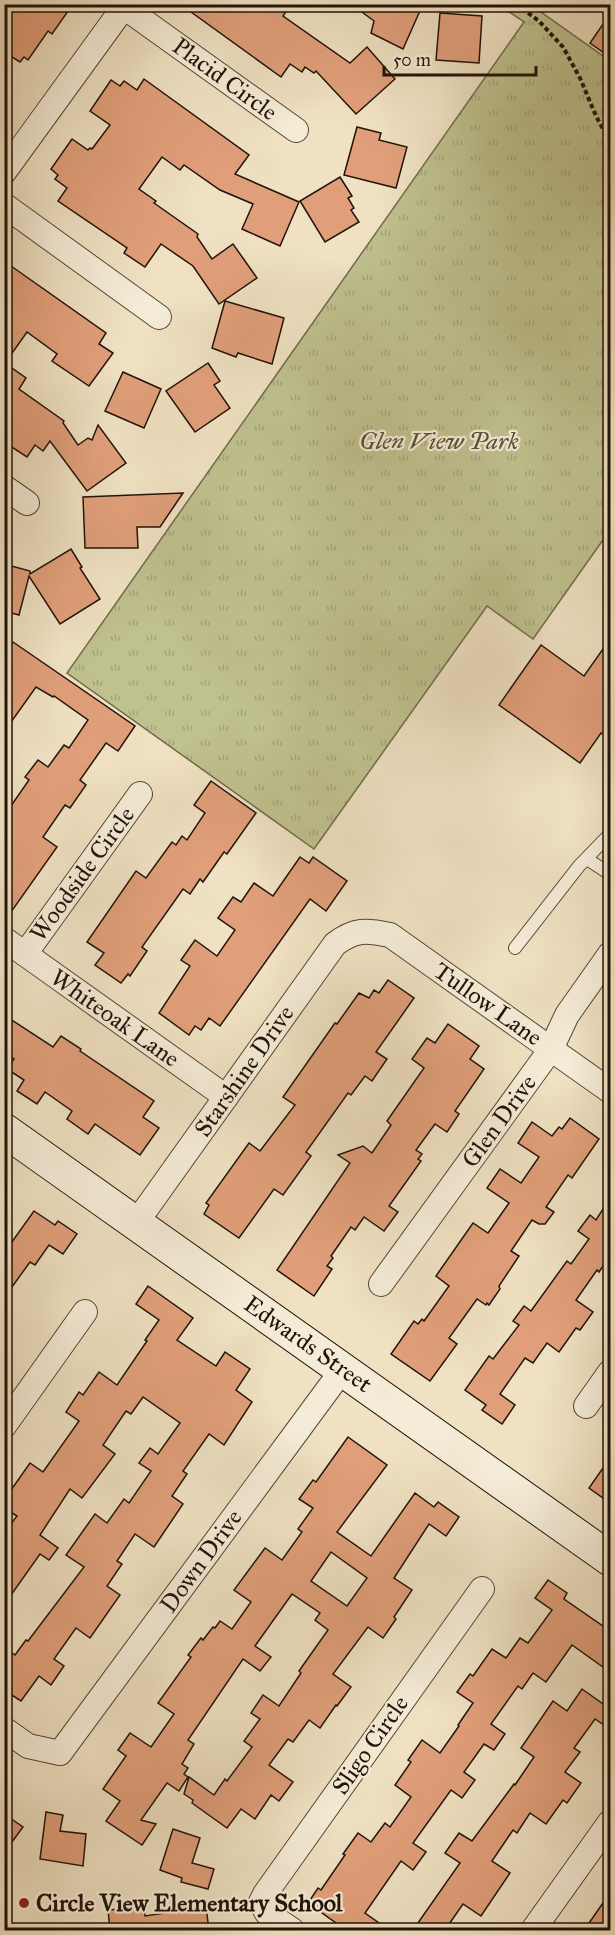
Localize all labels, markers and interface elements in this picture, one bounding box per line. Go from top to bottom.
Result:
street label: Placid Circle [167,31,283,127]
scale bar [384,39,536,77]
text: 50 m [393,49,431,71]
park label: Glen View Park [359,426,519,456]
street label: Woodside Circle [23,801,141,947]
street label: Tullow Lane [428,956,548,1052]
street label: Whiteoak Lane [45,962,185,1074]
street label: Starshine Drive [188,999,300,1143]
street label: Glen Drive [455,1069,543,1173]
street label: Edwards Street [238,1289,378,1399]
street label: Down Drive [153,1503,249,1619]
street label: Sligo Circle [325,1690,415,1800]
place label: Circle View Elementary School [36,1888,343,1918]
marker: Circle View Elementary School [17,1896,31,1910]

